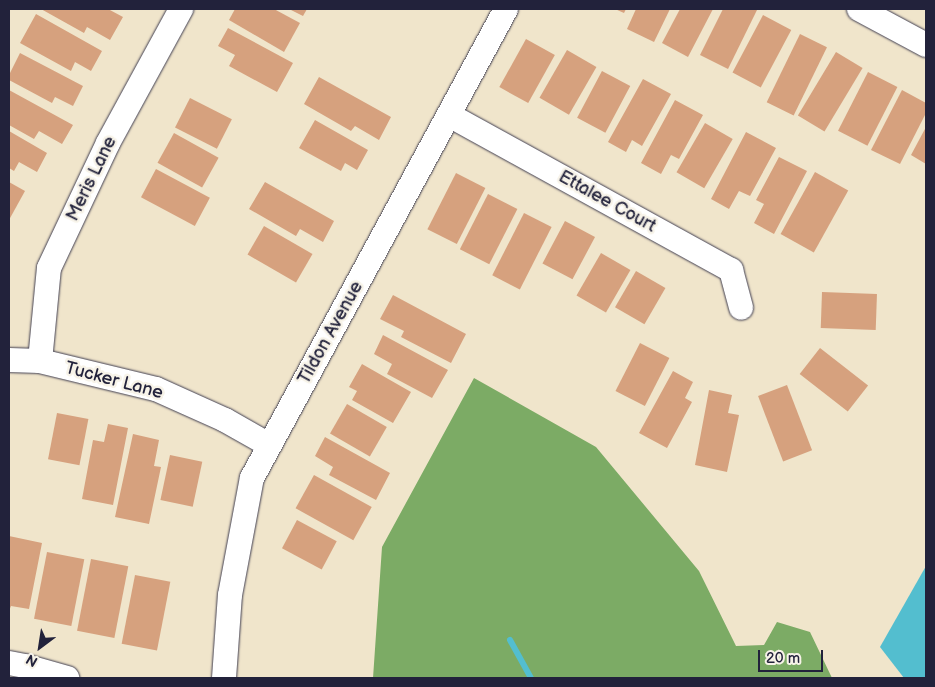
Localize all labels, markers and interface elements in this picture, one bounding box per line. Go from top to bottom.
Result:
street label: Meris Lane [62,133,122,225]
street label: Ettalee Court [555,166,659,238]
street label: Tildon Avenue [294,278,368,388]
street label: Tucker Lane [63,358,165,404]
north arrow [15,622,65,672]
scale bar [760,640,825,672]
text: 20 m [766,649,800,668]
text: N [23,650,41,670]

